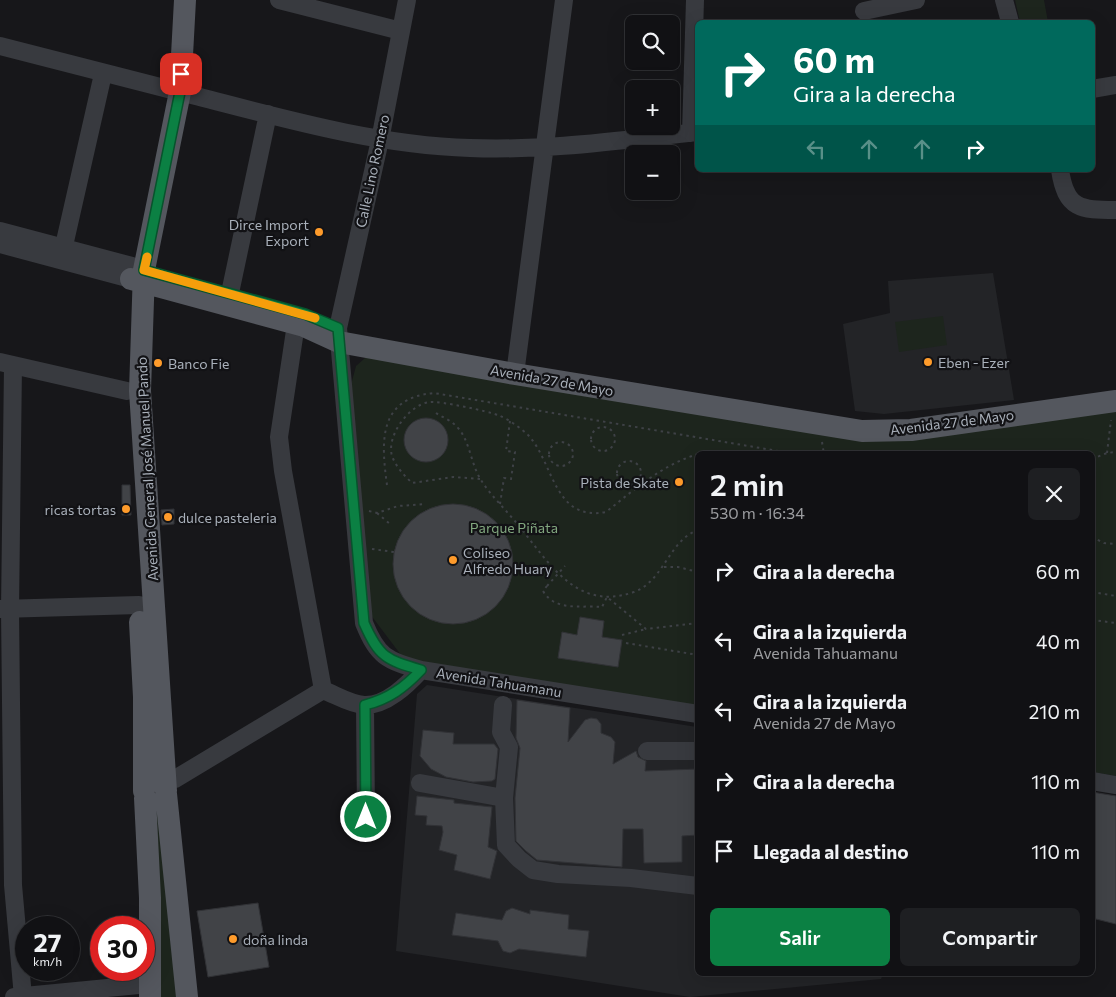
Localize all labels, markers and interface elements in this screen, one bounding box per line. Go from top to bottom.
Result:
map controls [625,15,680,200]
button: search [625,15,680,70]
text: 60 m [793,37,875,80]
icon: right [710,40,775,105]
pin [160,53,202,95]
icon: arrive [167,60,195,88]
button: + [625,80,680,135]
text: Gira a la derecha [793,80,955,107]
street label: Calle Lino Romero [352,113,392,229]
icon: left [802,135,830,163]
icon: ahead [855,135,883,163]
icon: ahead [908,135,936,163]
icon: right [961,135,989,163]
button: − [625,145,680,200]
place label: Dirce Import Export [229,216,309,249]
marker: Dirce Import Export [313,226,325,238]
place label: Eben - Ezer [938,354,1010,371]
place label: Banco Fie [168,355,229,372]
street label: Avenida General José Manuel Pando [133,356,161,582]
marker: Eben - Ezer [922,356,934,368]
marker: Banco Fie [152,357,164,369]
street label: Avenida 27 de Mayo [489,361,615,399]
street label: Avenida 27 de Mayo [889,406,1015,438]
text: 2 min [710,465,784,502]
button: close [1028,468,1080,520]
place label: Pista de Skate [580,474,669,491]
marker: Pista de Skate [673,476,685,488]
place label: ricas tortas [44,501,116,518]
marker: ricas tortas [120,503,132,515]
text: 530 m · 16:34 [710,503,805,522]
place label: dulce pasteleria [178,509,277,526]
marker: dulce pasteleria [162,511,174,523]
park label: Parque Piñata [470,519,558,536]
place label: Coliseo Alfredo Huary [463,544,552,577]
marker: Coliseo Alfredo Huary [447,554,459,566]
icon: right [710,557,738,585]
text: Gira a la derecha [753,560,895,583]
text: 60 m [1036,560,1080,583]
text: Gira a la izquierda [753,620,907,643]
icon: left [710,627,738,655]
text: 40 m [1036,630,1080,653]
text: Avenida Tahuamanu [753,643,898,662]
street label: Avenida Tahuamanu [435,664,563,700]
text: Gira a la izquierda [753,690,907,713]
icon: left [710,697,738,725]
text: 210 m [1029,700,1080,723]
text: Avenida 27 de Mayo [753,713,896,732]
icon: right [710,767,738,795]
text: Gira a la derecha [753,770,895,793]
text: 110 m [1031,770,1080,793]
position arrow [339,790,391,842]
icon: arrive [710,837,738,865]
text: Llegada al destino [753,840,909,863]
text: 110 m [1031,840,1080,863]
button: Salir [710,908,890,966]
button: Compartir [900,908,1080,966]
speed limit sign: 30 [90,916,155,981]
text: 27 [34,927,61,957]
place label: doña linda [243,931,308,948]
marker: doña linda [227,933,239,945]
text: km/h [33,954,62,968]

